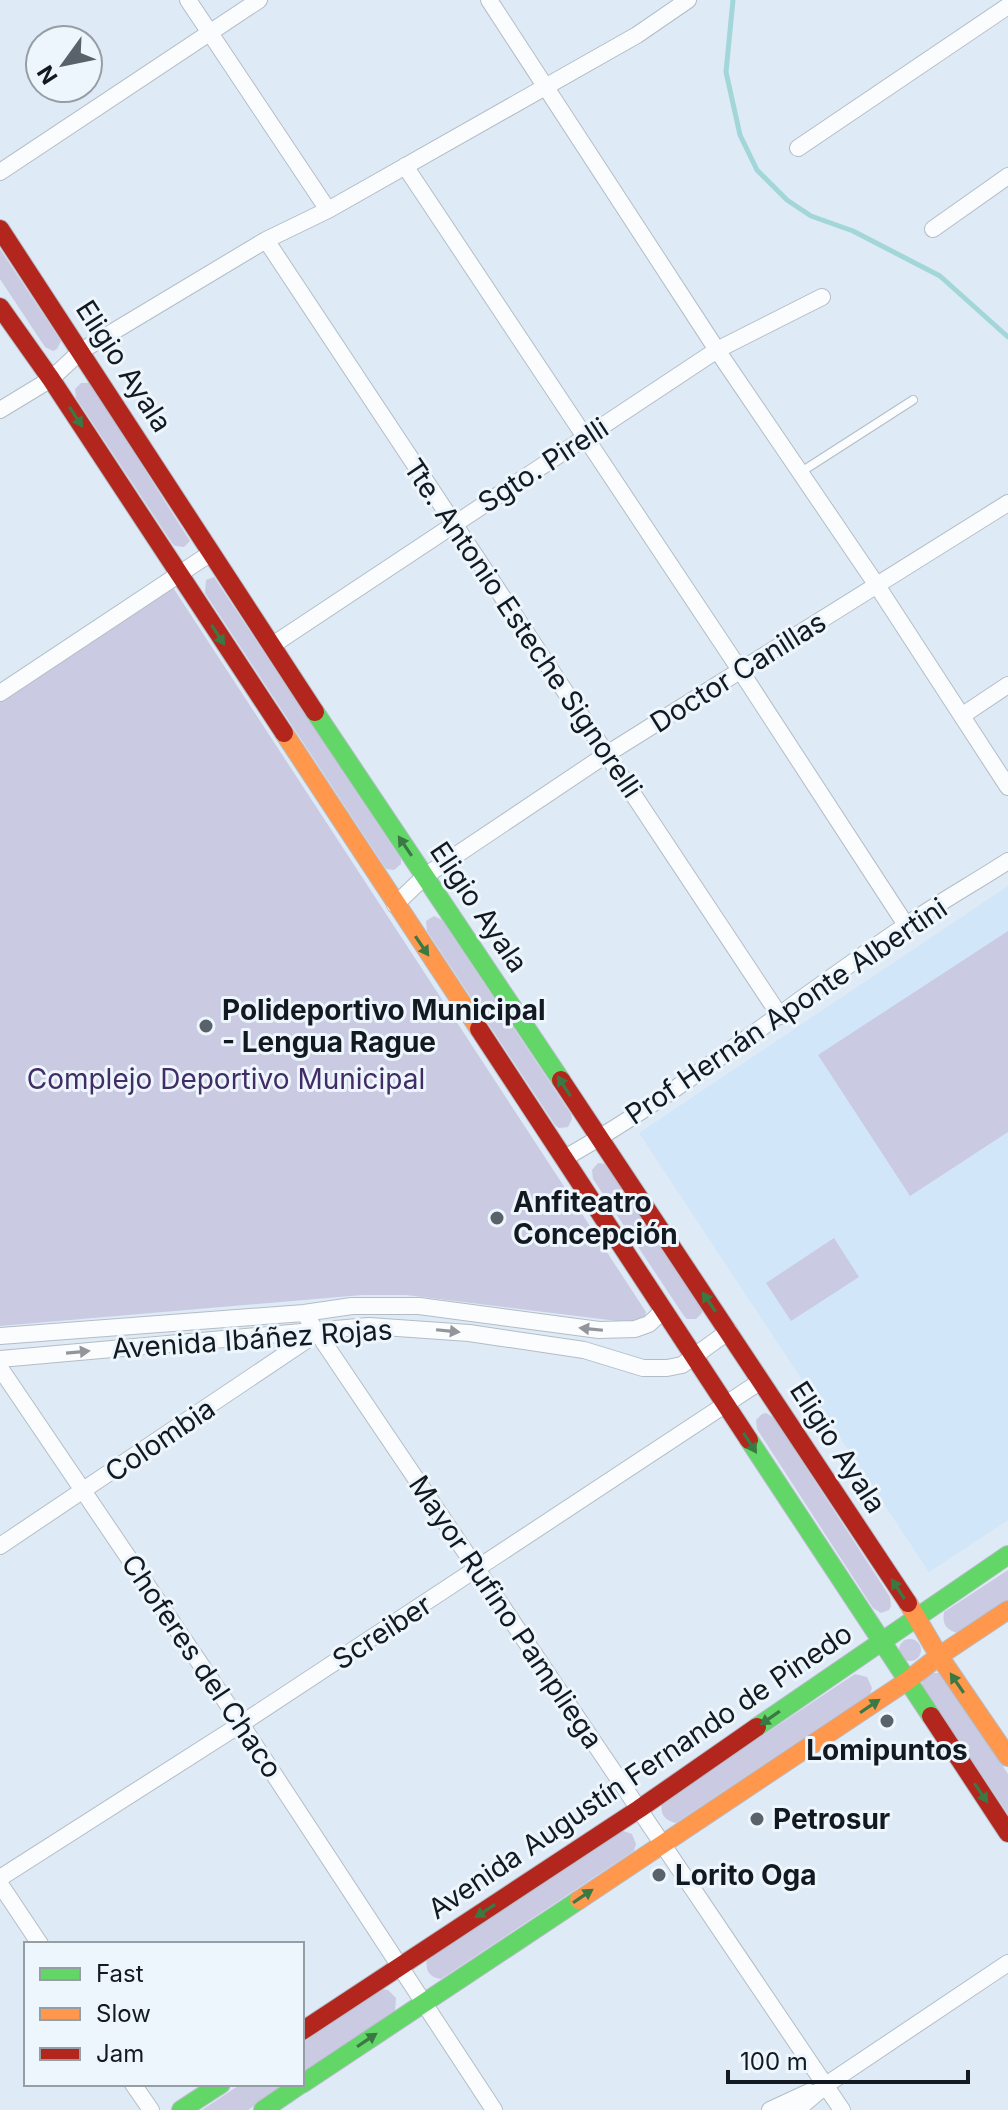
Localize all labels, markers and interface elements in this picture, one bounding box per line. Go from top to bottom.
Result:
north arrow [24,24,104,104]
text: N [32,61,63,89]
street label: Eligio Ayala [69,294,179,438]
one-way arrow [68,406,83,428]
street label: Sgto. Pirelli [472,410,614,520]
street label: Tte. Antonio Esteche Signorelli [397,452,649,804]
street label: Doctor Canillas [644,604,832,740]
one-way arrow [211,624,226,645]
one-way arrow [398,835,413,857]
street label: Eligio Ayala [423,835,535,979]
street label: Prof Hernán Aponte Albertini [619,891,953,1131]
one-way arrow [415,935,430,956]
place label: Polideportivo Municipal - Lengua Rague [222,993,546,1059]
marker: Polideportivo Municipal - Lengua Rague [197,1017,215,1035]
park label: Complejo Deportivo Municipal [27,1062,425,1096]
one-way arrow [557,1075,572,1097]
place label: Anfiteatro Concepción [513,1185,678,1251]
marker: Anfiteatro Concepción [488,1209,506,1227]
one-way arrow [702,1291,717,1312]
street label: Avenida Ibáñez Rojas [111,1312,393,1366]
one-way arrow [578,1322,603,1335]
one-way arrow [436,1325,461,1338]
one-way arrow [66,1345,91,1358]
street label: Eligio Ayala [783,1375,893,1519]
street label: Colombia [99,1391,221,1489]
one-way arrow [743,1433,758,1454]
street label: Mayor Rufino Pampliega [402,1469,610,1755]
street label: Choferes del Chaco [115,1548,289,1784]
one-way arrow [891,1579,906,1600]
street label: Screiber [326,1587,438,1677]
street label: Avenida Augustín Fernando de Pinedo [422,1616,858,1926]
one-way arrow [950,1673,965,1694]
one-way arrow [859,1699,881,1714]
one-way arrow [759,1710,780,1725]
marker: Lomipuntos [878,1712,896,1730]
place label: Lomipuntos [806,1733,968,1767]
one-way arrow [973,1782,988,1804]
place label: Petrosur [773,1802,890,1836]
marker: Petrosur [748,1810,766,1828]
place label: Lorito Oga [675,1858,817,1892]
marker: Lorito Oga [650,1866,668,1884]
one-way arrow [572,1889,594,1904]
one-way arrow [474,1903,495,1918]
legend [24,1942,304,2086]
text: Fast [96,1959,144,1988]
text: Slow [96,1999,151,2028]
one-way arrow [356,2033,377,2048]
scale bar [728,2034,968,2084]
text: Jam [96,2039,144,2068]
text: 100 m [740,2047,808,2076]

